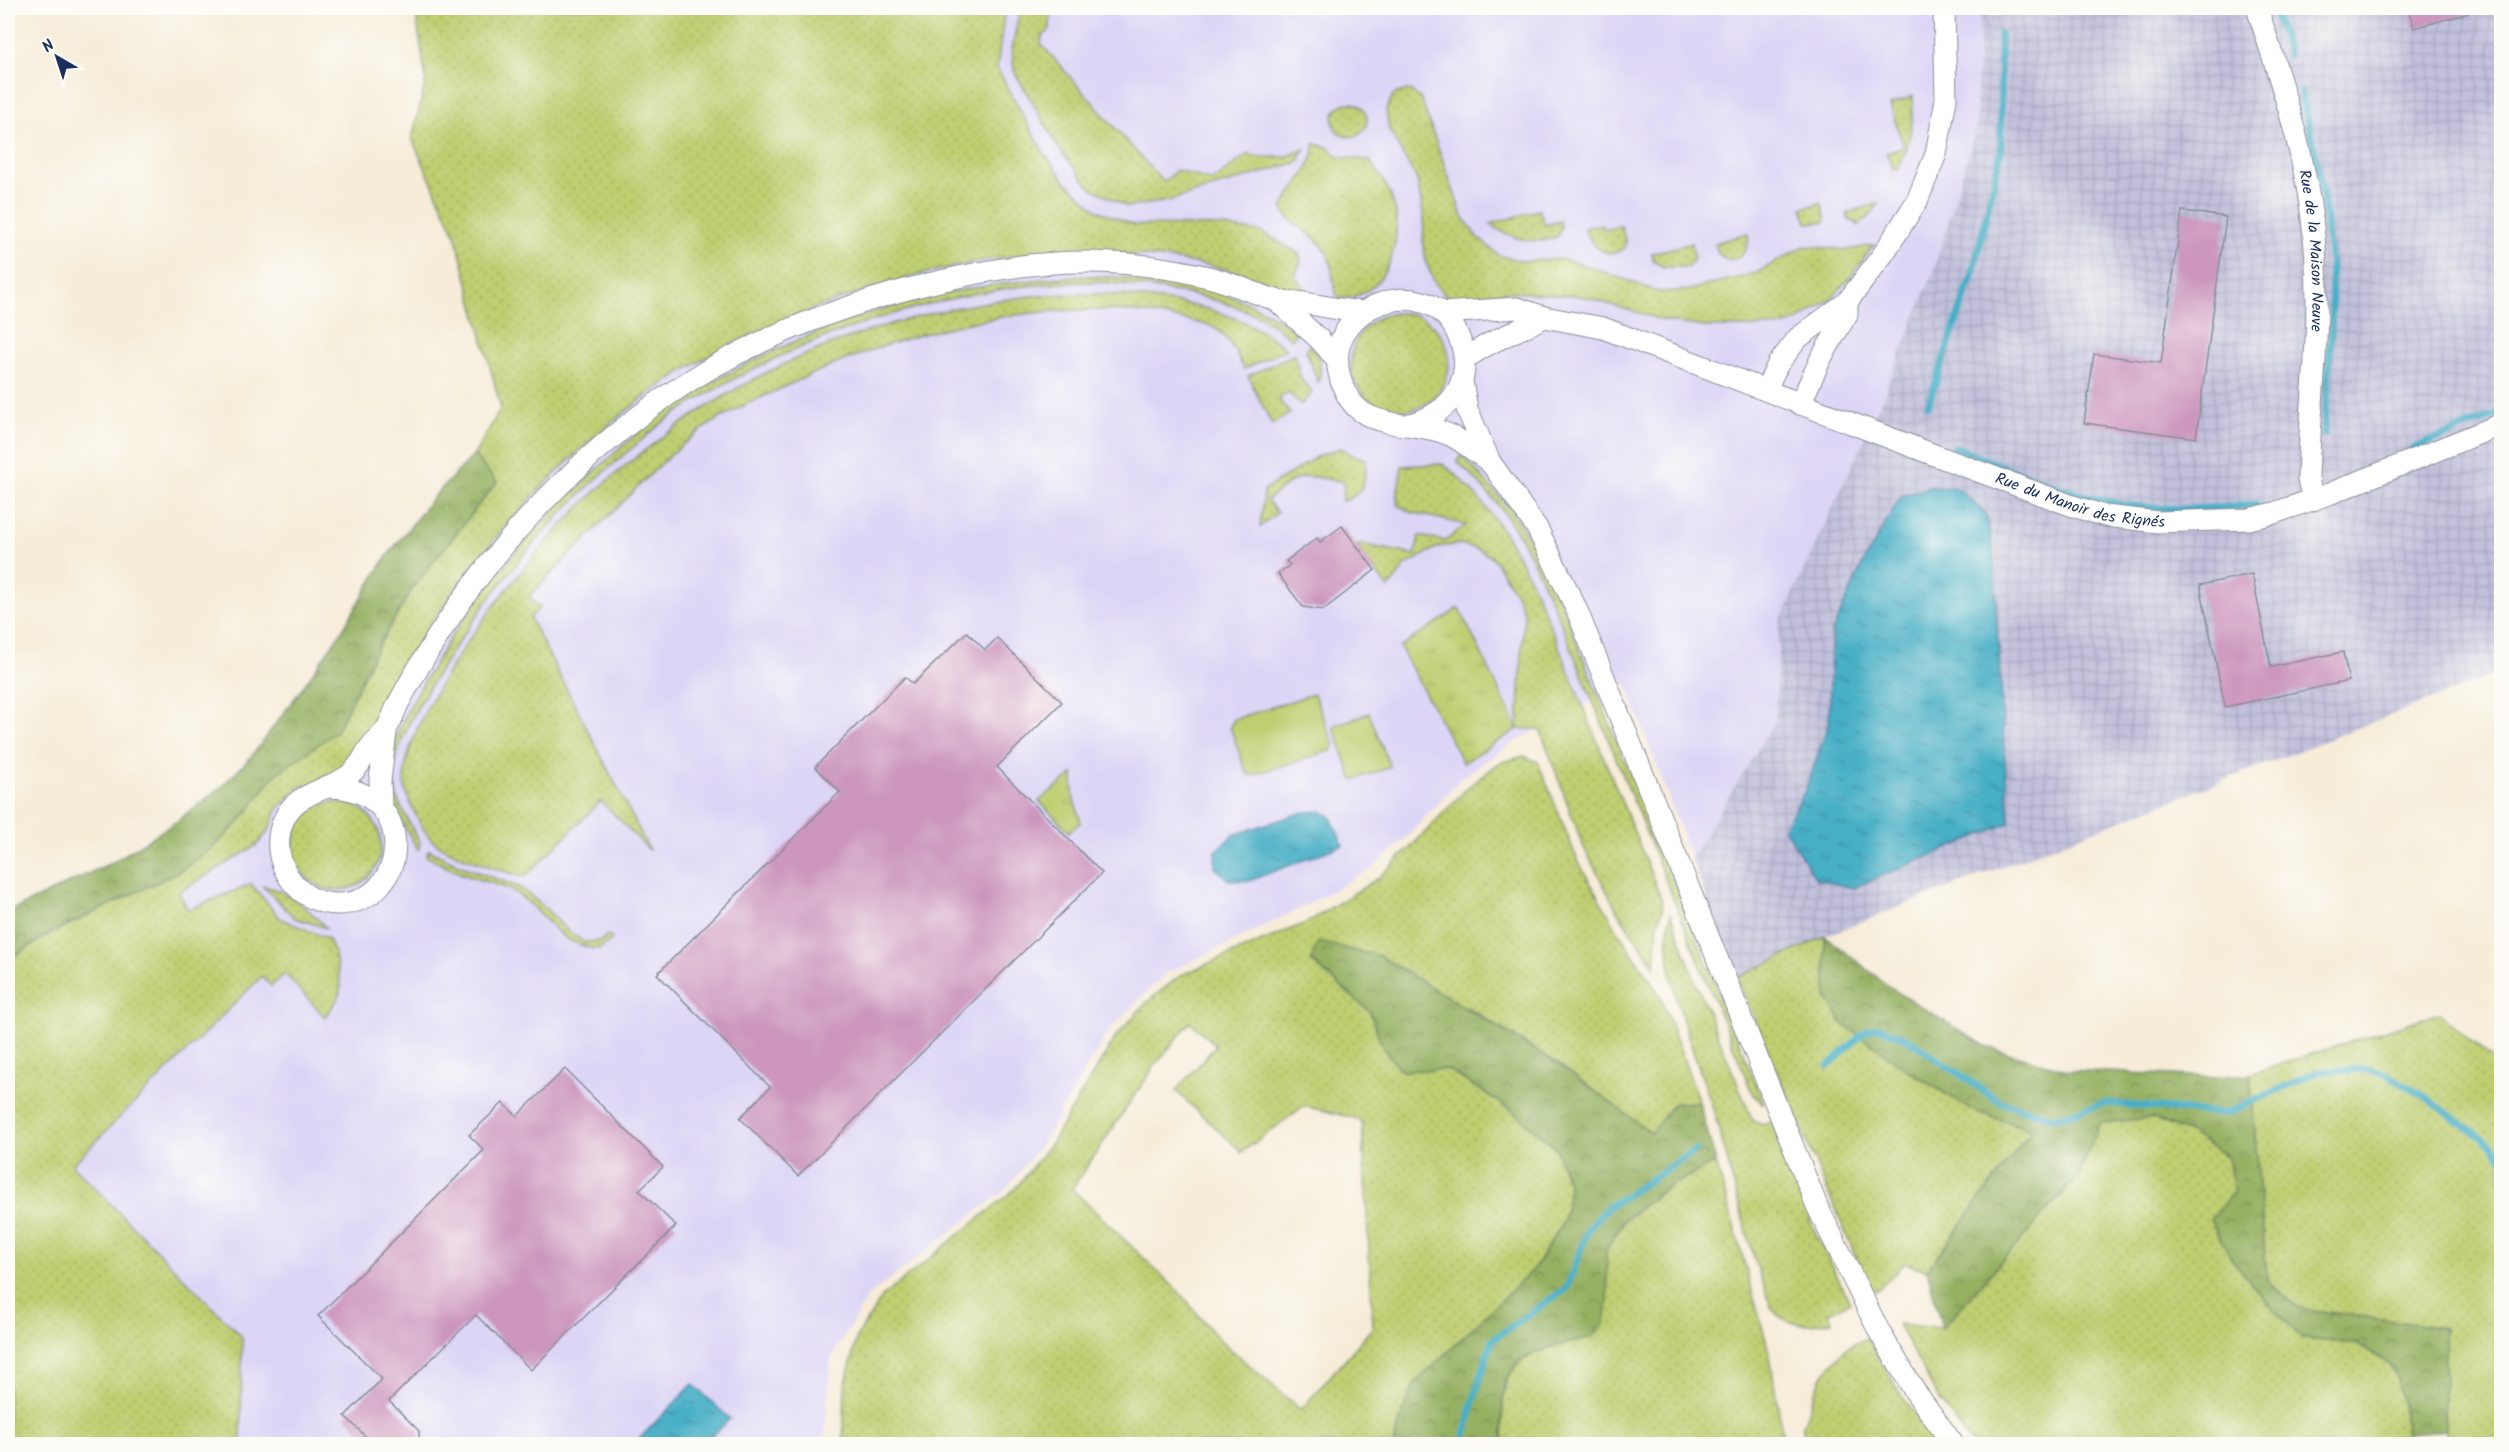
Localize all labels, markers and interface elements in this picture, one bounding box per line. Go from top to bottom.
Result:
north arrow [27,27,87,87]
text: N [37,34,60,59]
street label: Rue de la Maison Neuve [2292,167,2329,332]
street label: Rue du Manoir des Rignés [1992,466,2165,535]

